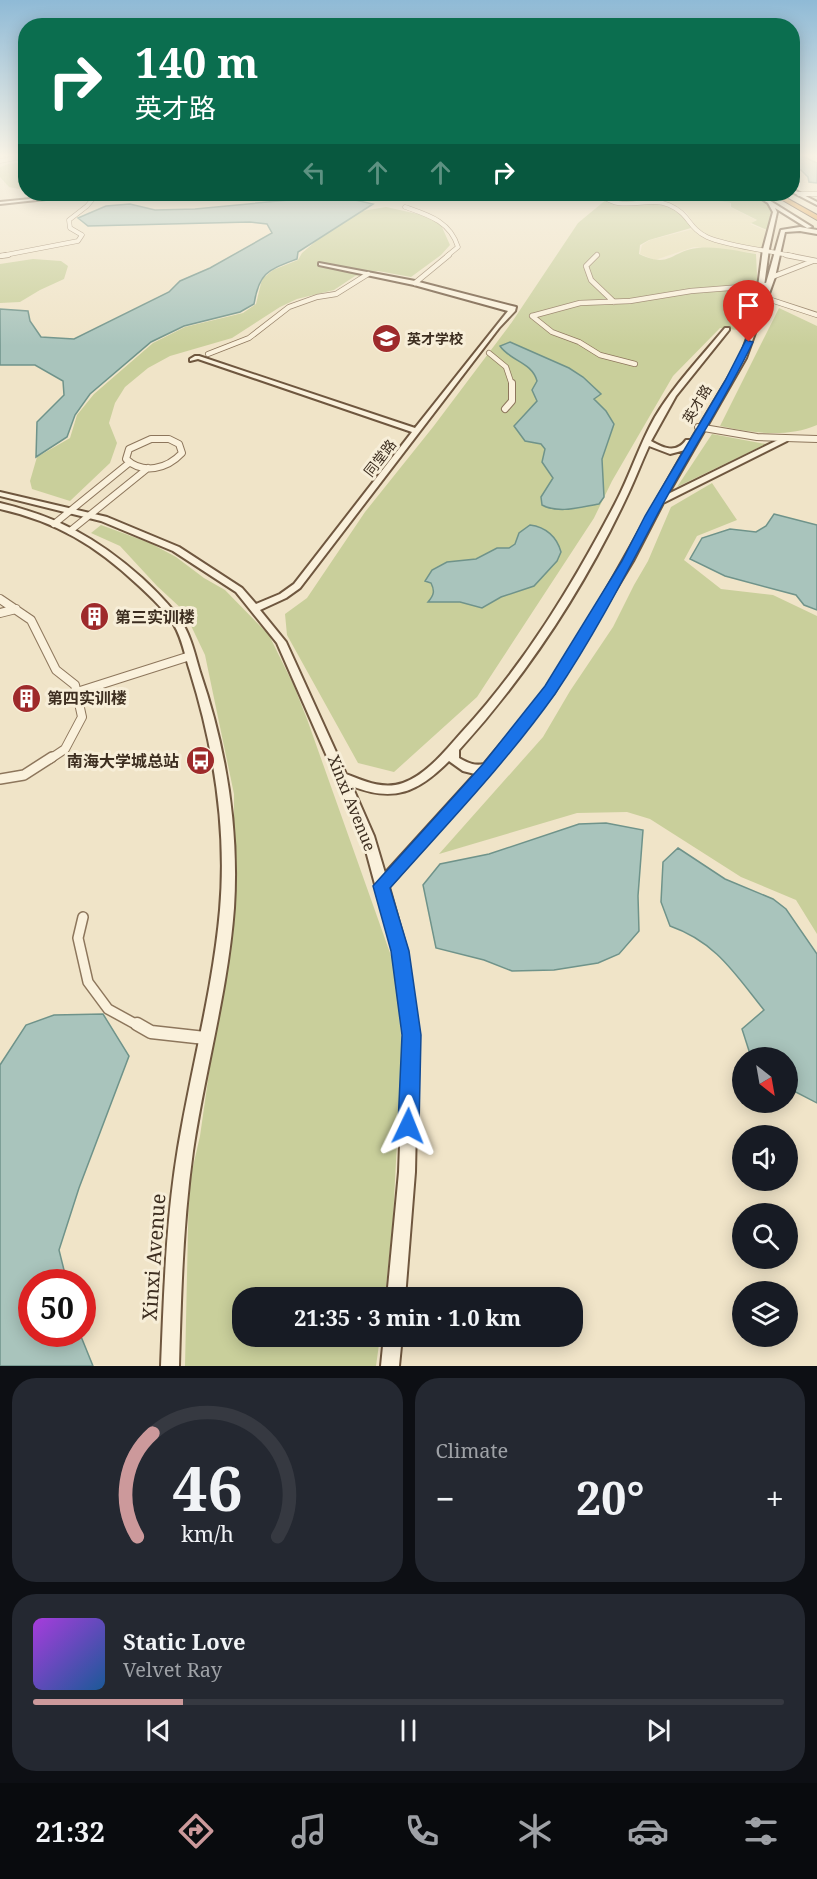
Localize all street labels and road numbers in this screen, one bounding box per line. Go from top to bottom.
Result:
street label: 英才路 [678,381,716,427]
street label: 同堂路 [359,435,400,480]
street label: Xinxi Avenue [323,752,381,854]
street label: Xinxi Avenue [136,1193,171,1321]

